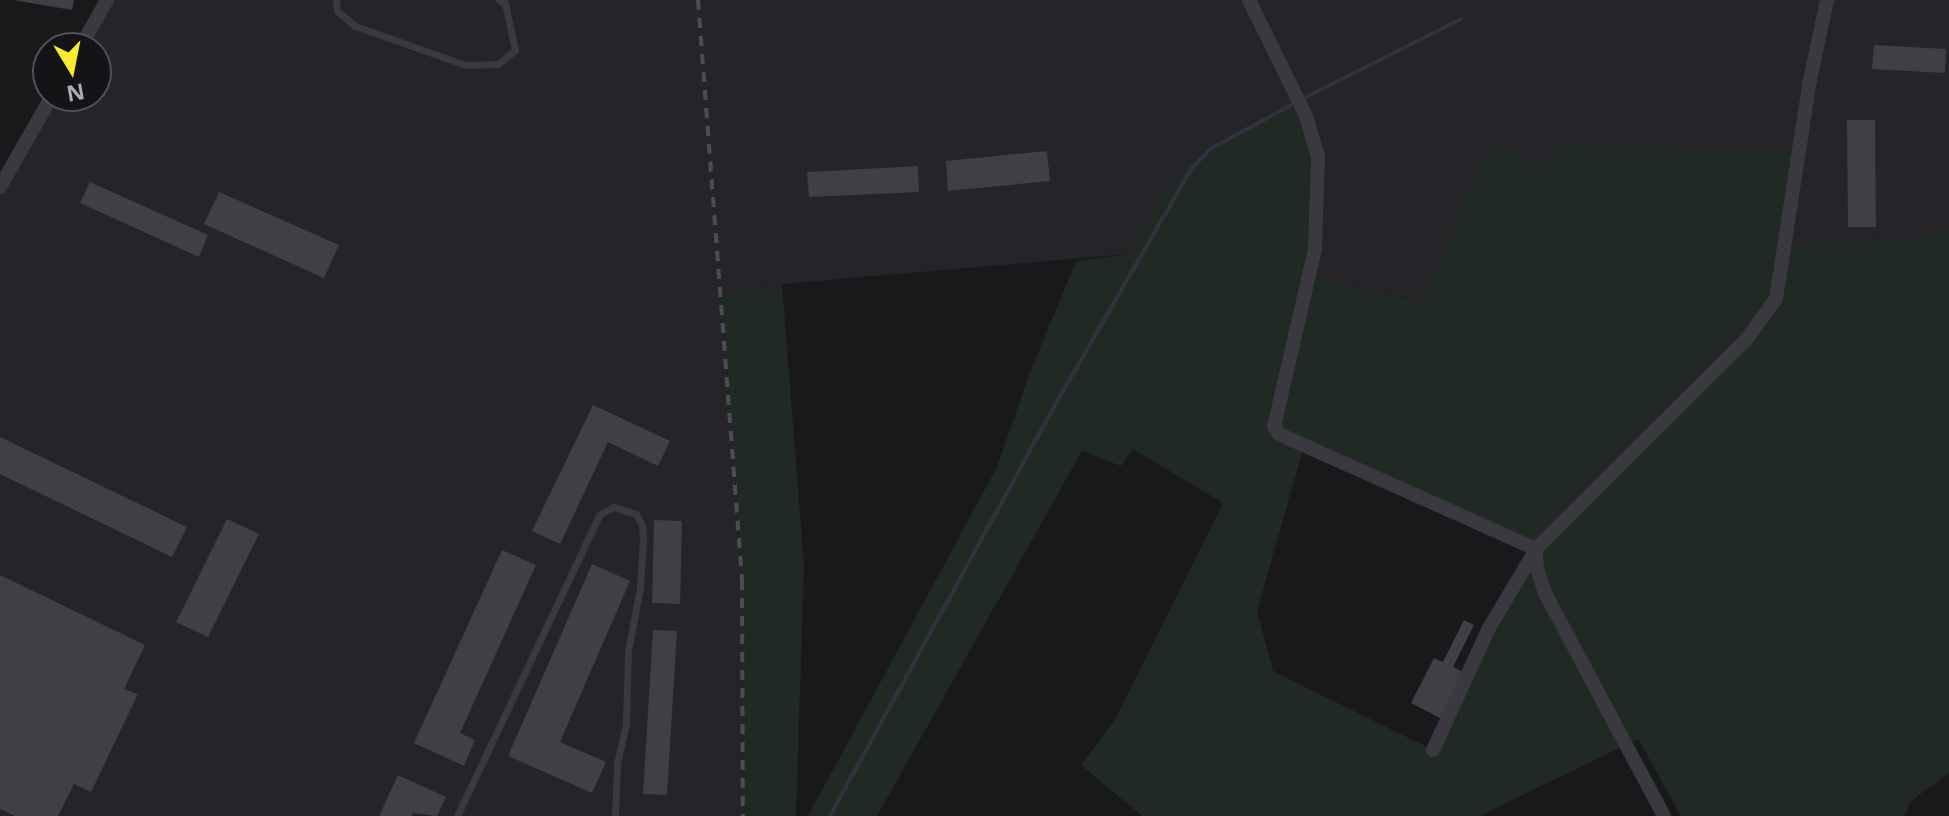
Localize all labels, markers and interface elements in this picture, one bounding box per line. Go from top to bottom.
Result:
north arrow [32,32,112,112]
text: N [64,77,87,110]

